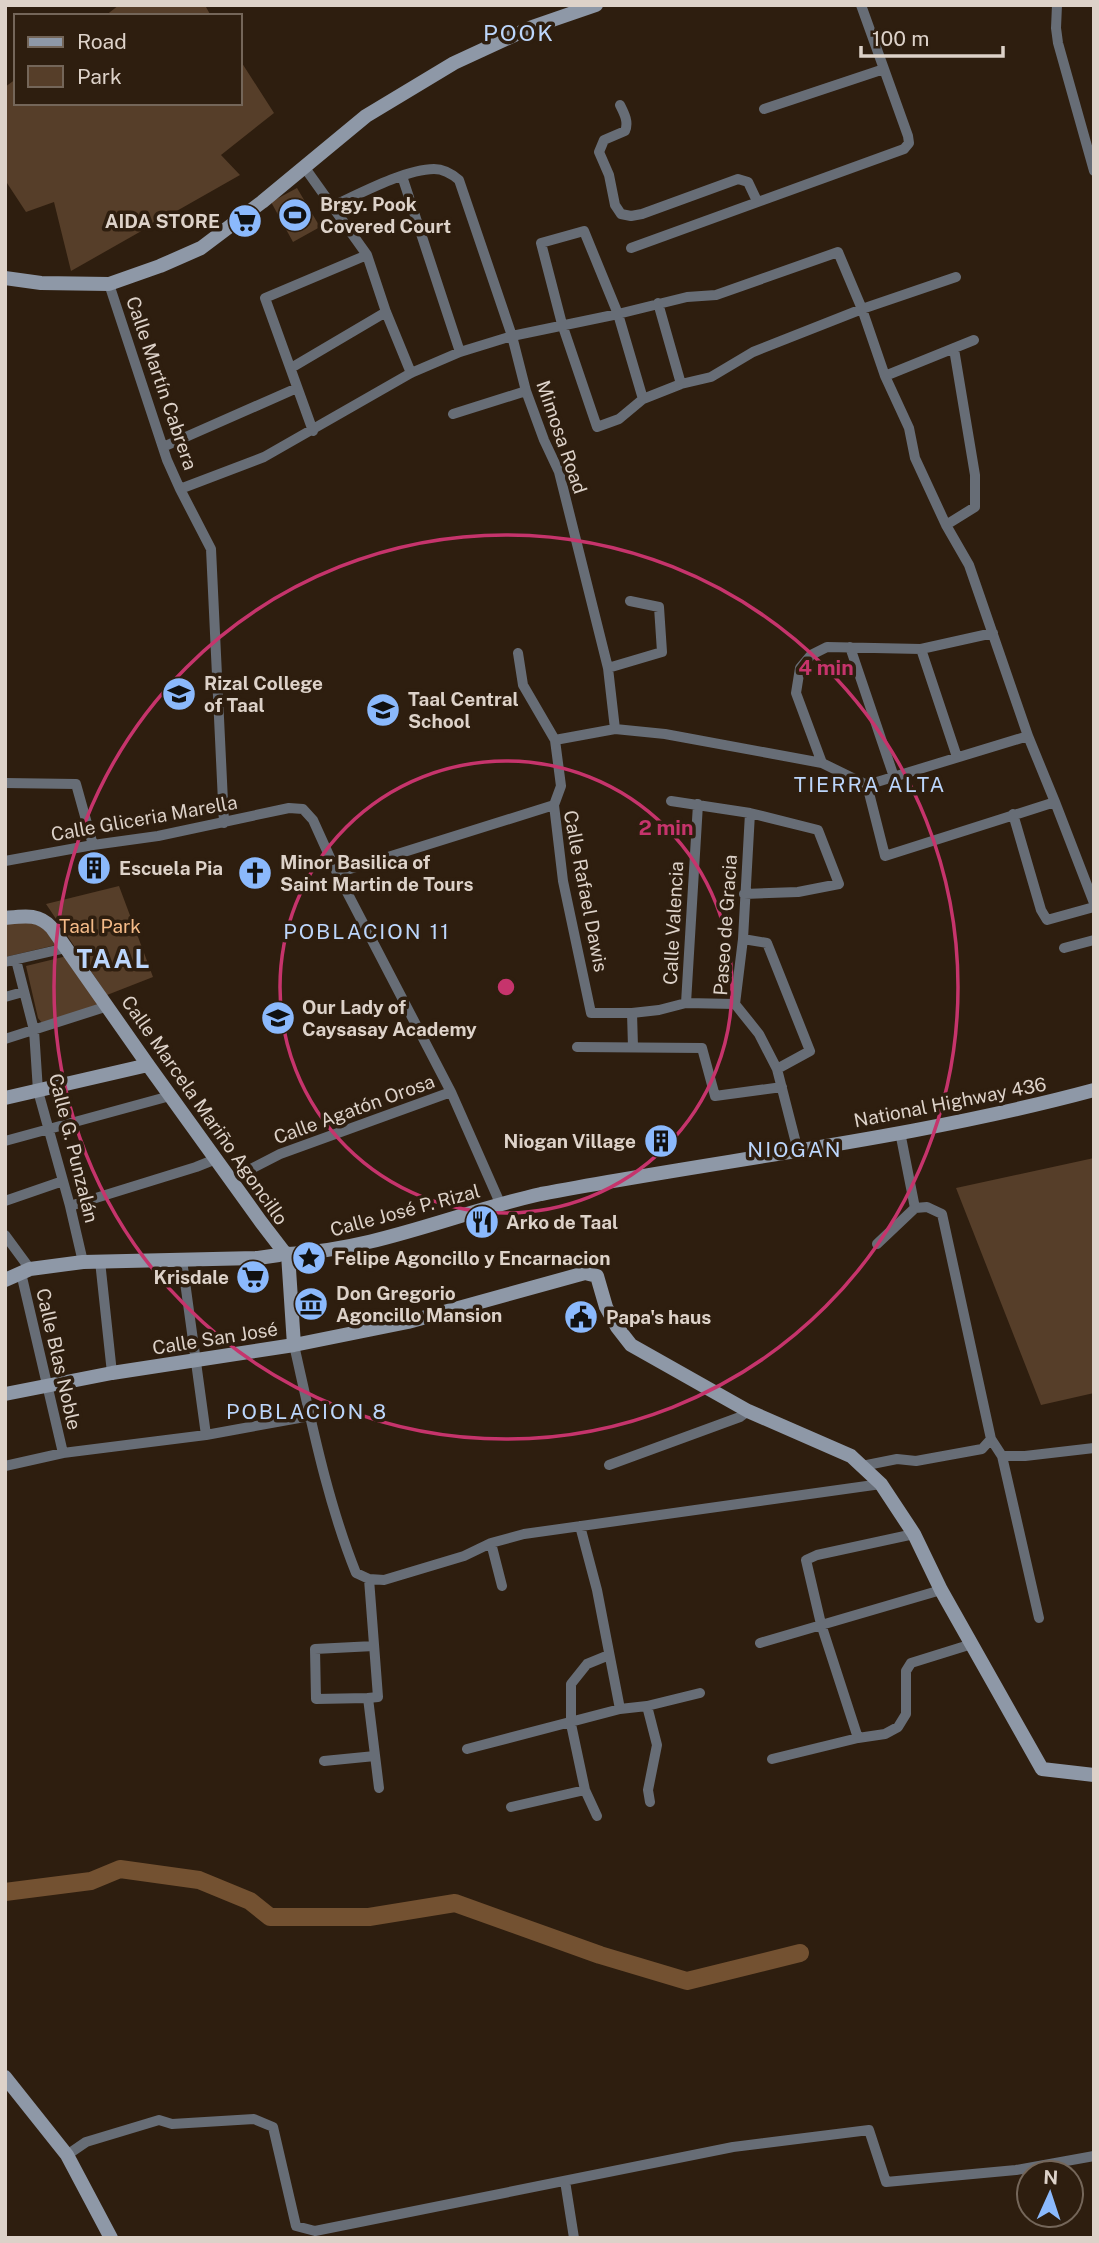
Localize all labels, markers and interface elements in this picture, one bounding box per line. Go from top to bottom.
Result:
legend [14,14,242,105]
scale bar [861,14,1003,58]
district label: POOK [483,19,555,46]
text: 100 m [872,26,929,51]
text: Road [77,29,127,54]
text: Park [77,64,122,89]
place label: Brgy. Pook Covered Court [320,193,451,237]
sports icon: Brgy. Pook Covered Court [276,196,314,234]
supermarket icon: AIDA STORE [226,202,264,240]
place label: AIDA STORE [105,210,220,232]
street label: Calle Martín Cabrera [122,293,202,473]
street label: Mimosa Road [532,377,592,497]
text: 4 min [798,655,854,680]
place label: Rizal College of Taal [204,672,323,716]
school or university icon: Rizal College of Taal [160,675,198,713]
place label: Taal Central School [408,688,519,732]
school or university icon: Taal Central School [364,691,402,729]
district label: TIERRA ALTA [794,772,946,797]
street label: Calle Gliceria Marella [49,791,239,845]
street label: Calle Rafael Dawis [560,808,612,974]
text: 2 min [638,815,694,840]
building icon: Escuela Pia [75,849,113,887]
place label: Minor Basilica of Saint Martin de Tours [280,851,473,895]
church icon: Minor Basilica of Saint Martin de Tours [236,854,274,892]
street label: Paseo de Gracia [709,854,741,996]
place label: Escuela Pia [119,857,223,879]
street label: Calle Valencia [659,861,687,985]
park label: Taal Park [59,915,141,937]
district label: POBLACION 11 [283,919,451,944]
district label: TAAL [76,943,152,974]
centre of rings [494,975,518,999]
street label: Calle Marcela Mariño Agoncillo [117,991,293,1229]
place label: Our Lady of Caysasay Academy [302,996,477,1040]
school or university icon: Our Lady of Caysasay Academy [259,999,297,1037]
street label: Calle Agatón Orosa [271,1070,437,1148]
street label: Calle G. Punzalán [45,1071,103,1225]
street label: National Highway 436 [852,1073,1048,1131]
building icon: Niogan Village [642,1122,680,1160]
place label: Niogan Village [504,1130,636,1152]
district label: NIOGAN [747,1137,843,1162]
street label: Calle José P. Rizal [328,1179,482,1241]
restaurant icon: Arko de Taal [463,1203,501,1241]
place label: Arko de Taal [506,1211,618,1233]
place icon: Felipe Agoncillo y Encarnacion [290,1239,328,1277]
place label: Felipe Agoncillo y Encarnacion [334,1247,610,1269]
supermarket icon: Krisdale [234,1258,272,1296]
place label: Krisdale [154,1266,229,1288]
place label: Don Gregorio Agoncillo Mansion [336,1282,502,1326]
museum icon: Don Gregorio Agoncillo Mansion [292,1285,330,1323]
street label: Calle Blas Noble [32,1286,86,1432]
public building icon: Papa's haus [562,1298,600,1336]
place label: Papa's haus [606,1306,711,1328]
street label: Calle San José [151,1317,279,1359]
district label: POBLACION 8 [226,1399,388,1424]
north arrow [1015,2159,1085,2229]
text: N [1043,2166,1059,2188]

